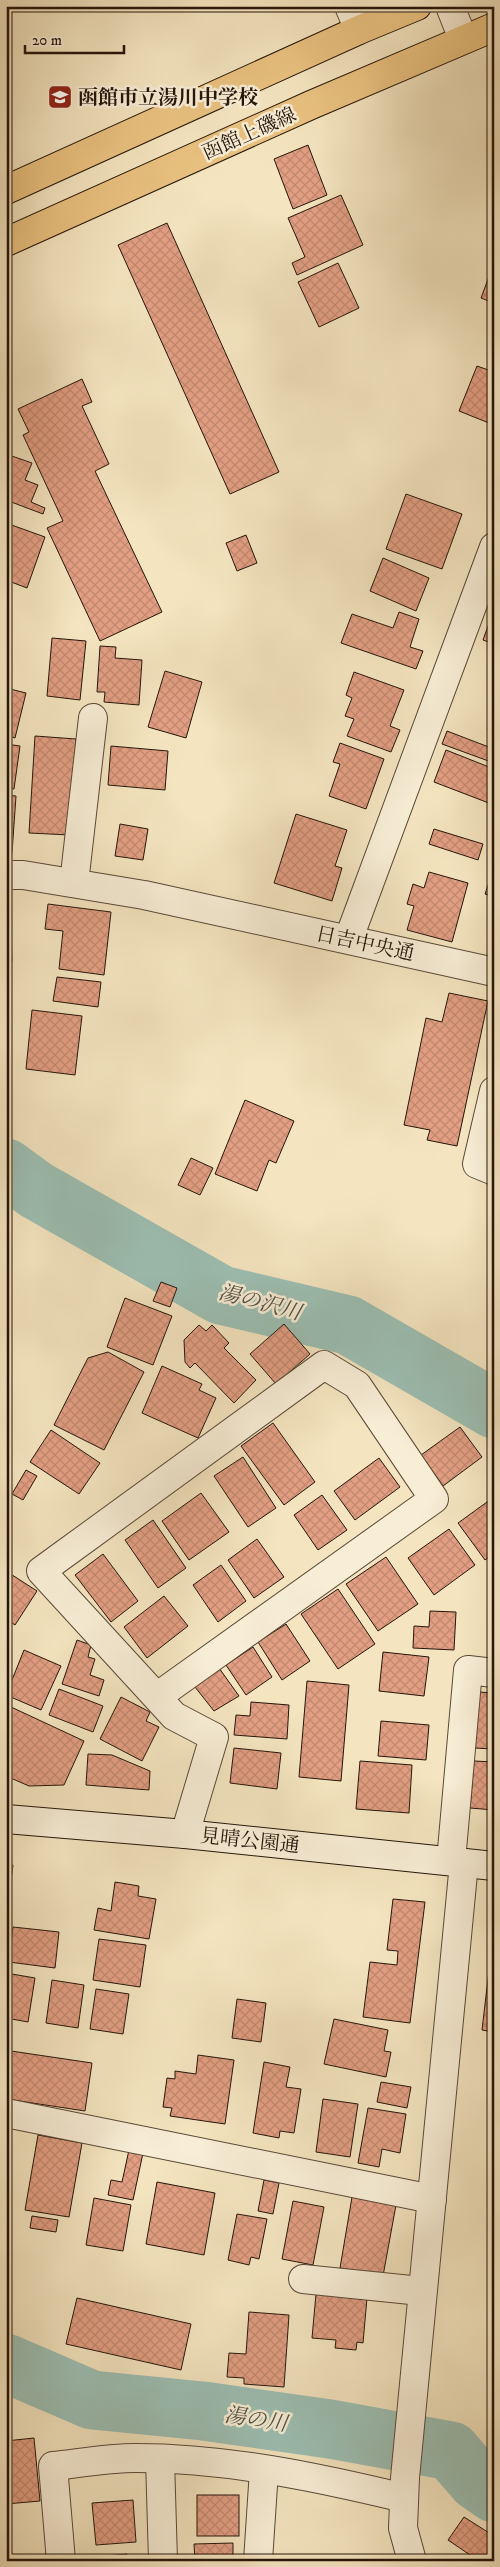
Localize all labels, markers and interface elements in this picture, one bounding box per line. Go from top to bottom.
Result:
scale bar [25,22,124,54]
text: 20 m [32,31,62,50]
school or university icon: 函館市立湯川中学校 [47,84,73,110]
place label: 函館市立湯川中学校 [78,86,258,111]
street label: 函館上磯線 [199,103,300,166]
street label: 日吉中央通 [313,922,416,967]
water label: 湯の沢川 [216,1280,306,1327]
street label: 見晴公園通 [199,1824,301,1859]
water label: 湯の川 [223,2402,291,2438]

